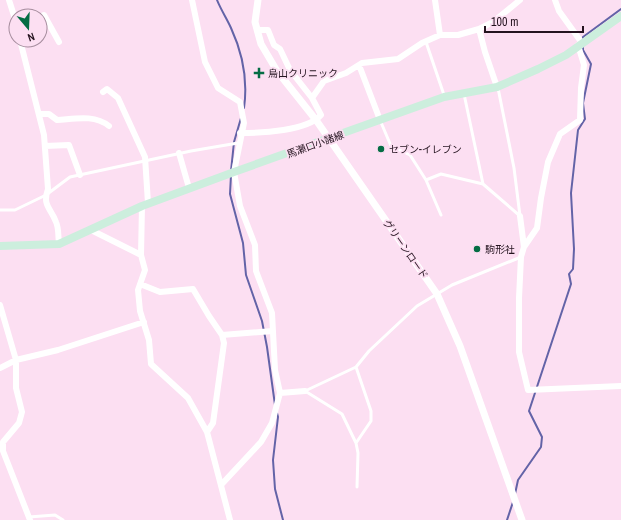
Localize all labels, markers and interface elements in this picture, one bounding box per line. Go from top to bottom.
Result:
north arrow [8,8,48,48]
scale bar [485,8,583,34]
text: 100 m [491,14,518,30]
text: N [26,30,37,45]
marker: 烏山クリニック [253,67,265,79]
place label: 烏山クリニック [268,67,338,80]
street label: 馬瀬口小諸線 [285,128,346,161]
place label: セブン-イレブン [389,143,462,156]
marker: セブン-イレブン [376,144,386,154]
street label: グリーンロード [380,217,431,281]
place label: 駒形社 [485,243,515,256]
marker: 駒形社 [472,244,482,254]

